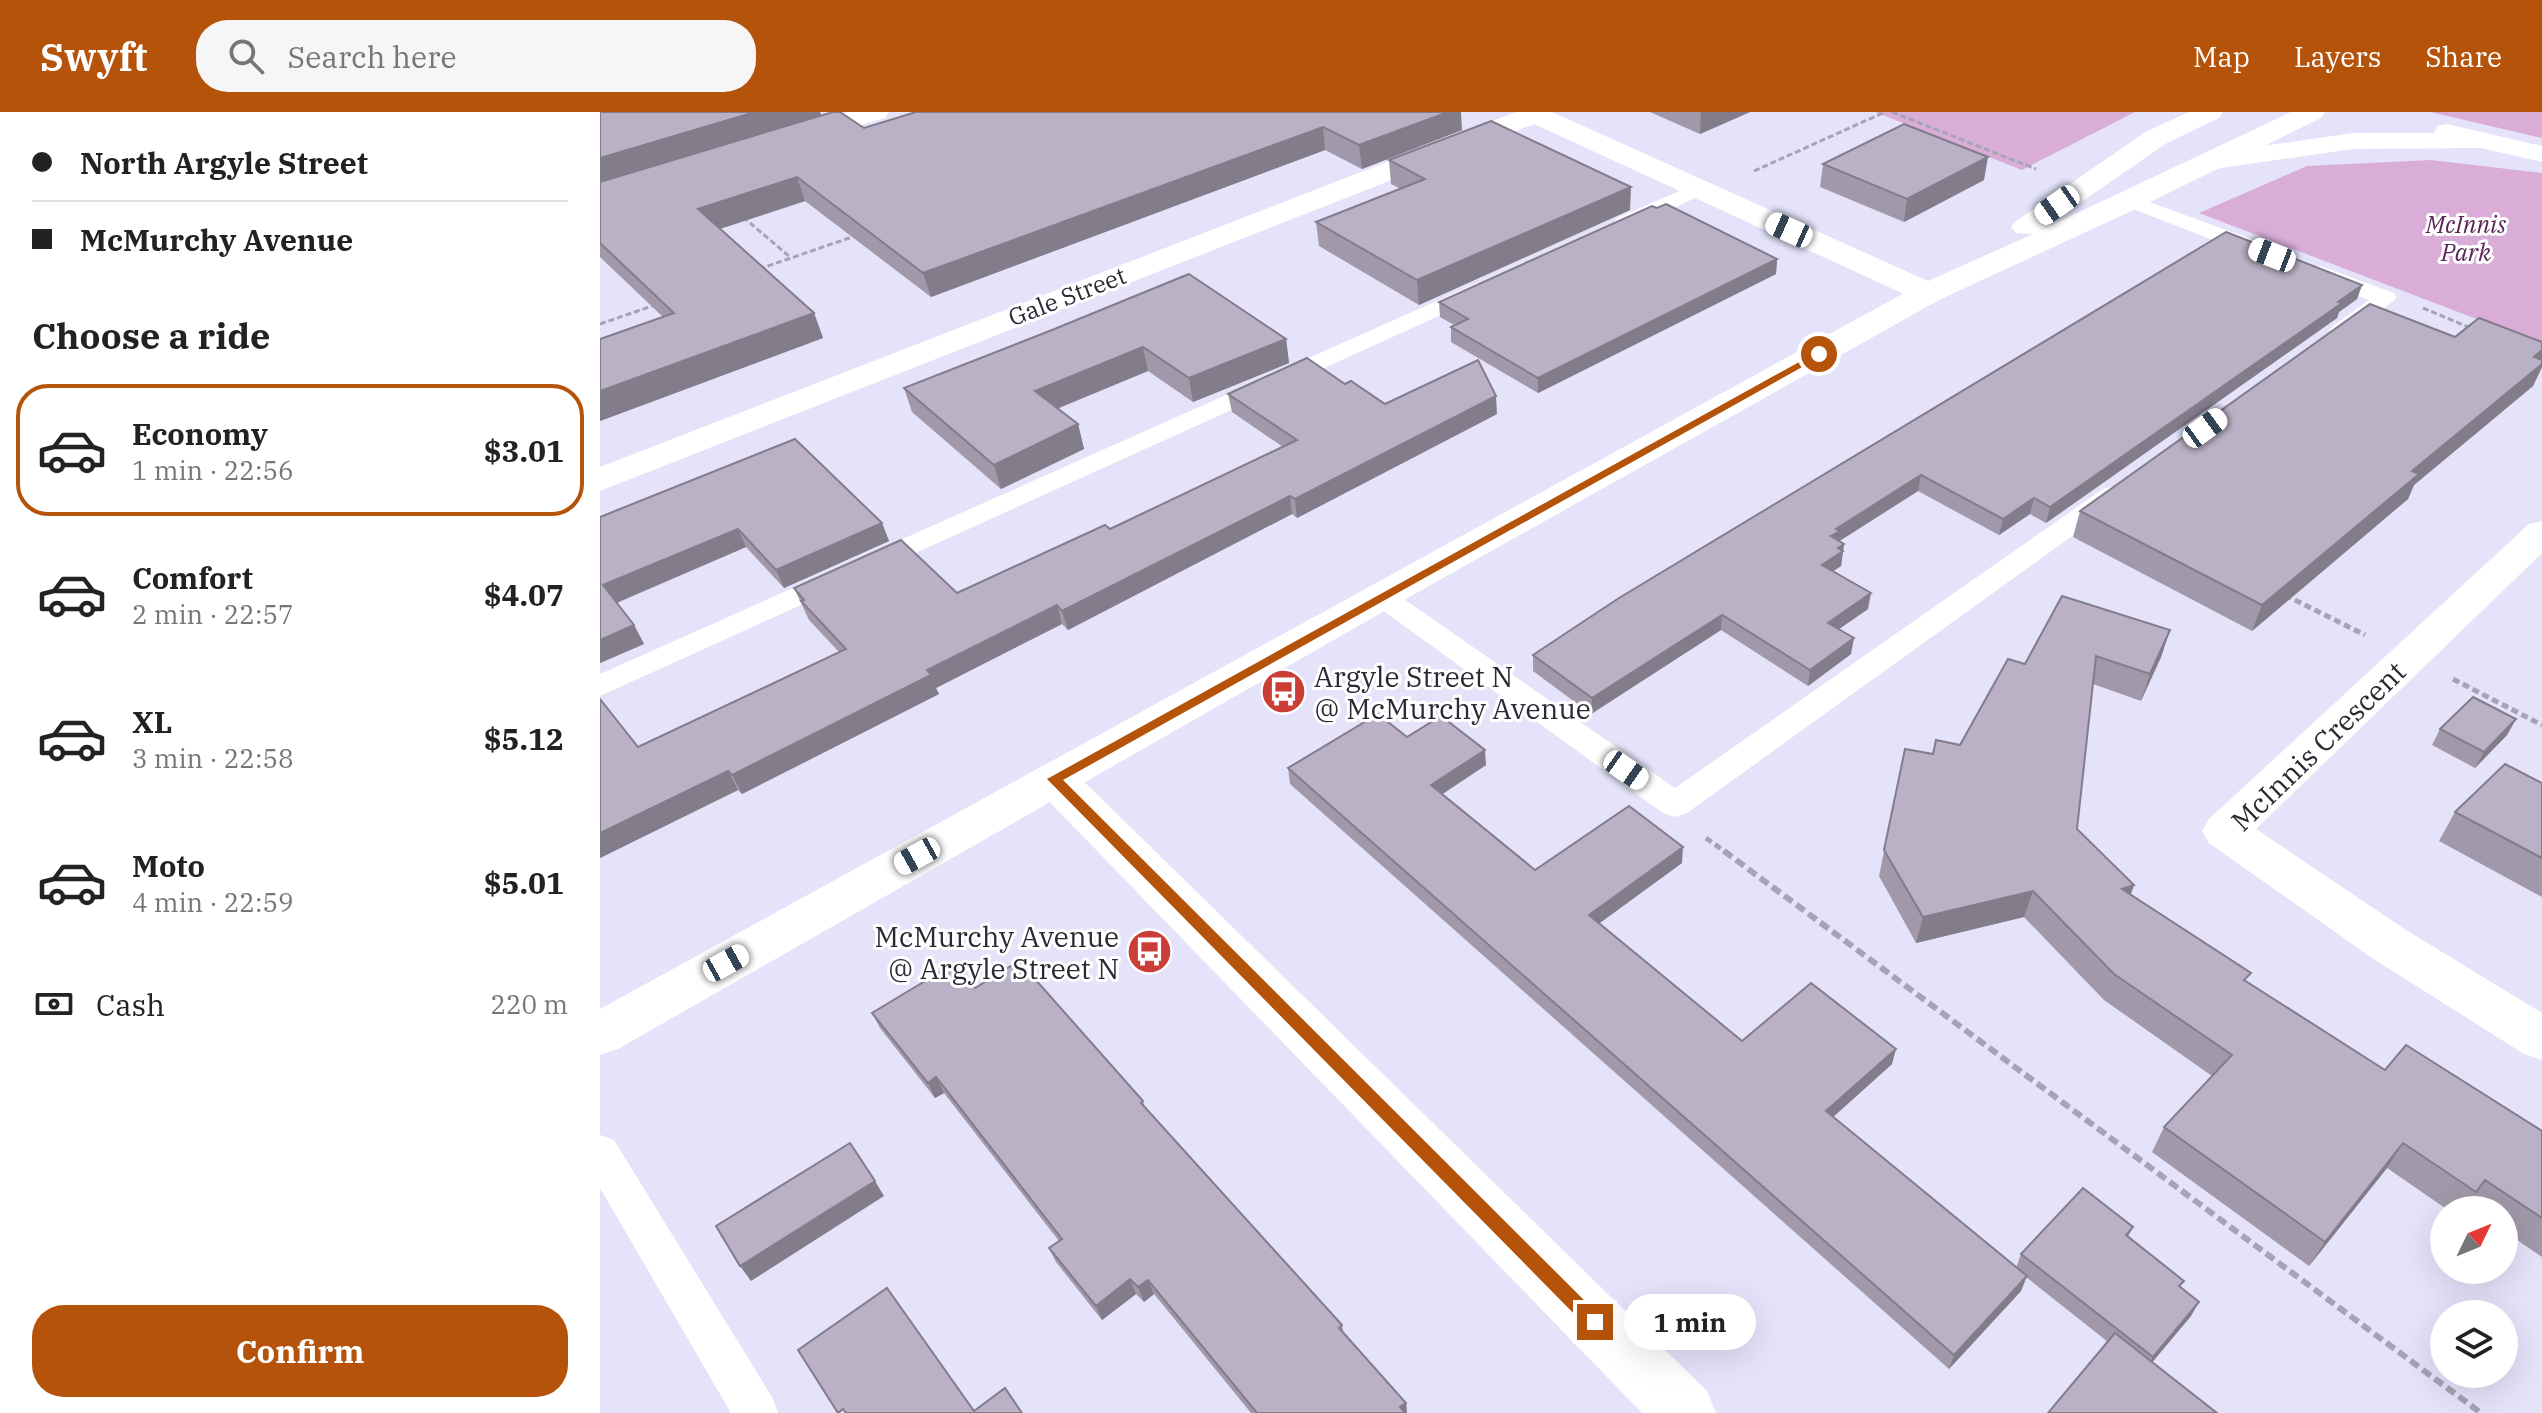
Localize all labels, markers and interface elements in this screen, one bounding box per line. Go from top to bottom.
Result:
search box [196,20,756,92]
text: Swyft [40,32,148,81]
icon: search [224,34,268,78]
text: Search here [288,37,457,76]
text: Map [2193,38,2250,75]
text: Layers [2294,38,2381,75]
text: Share [2425,38,2502,75]
text: North Argyle Street [80,143,368,182]
car [2030,181,2084,229]
park label: McInnis Park [2425,208,2506,268]
car [1762,209,1816,251]
text: McMurchy Avenue [80,220,353,259]
car [2245,235,2299,275]
street label: Gale Street [1004,259,1130,333]
text: Choose a ride [32,312,271,359]
route start [1801,336,1837,372]
car [2179,404,2231,452]
icon: car [36,414,108,486]
text: Economy [132,414,268,453]
text: $3.01 [484,431,564,470]
text: 1 min · 22:56 [132,453,294,487]
icon: car [36,558,108,630]
text: Comfort [132,558,253,597]
text: $4.07 [484,575,564,614]
text: 2 min · 22:57 [132,597,294,631]
street label: McInnis Crescent [2223,653,2413,839]
place label: Argyle Street N @ McMurchy Avenue [1314,658,1591,727]
bus stop icon: Argyle Street N @ McMurchy Avenue [1259,668,1307,716]
icon: car [36,702,108,774]
text: XL [132,702,172,741]
text: $5.12 [484,719,564,758]
text: 3 min · 22:58 [132,741,294,775]
car [1599,746,1653,794]
car [890,834,944,878]
icon: car [36,846,108,918]
text: Moto [132,846,205,885]
text: $5.01 [484,863,564,902]
text: 4 min · 22:59 [132,885,294,919]
place label: McMurchy Avenue @ Argyle Street N [875,918,1119,987]
bus stop icon: McMurchy Avenue @ Argyle Street N [1126,928,1174,976]
car [699,941,753,985]
icon: cash [32,982,76,1026]
text: Cash [96,985,165,1024]
text: 220 m [490,987,568,1021]
north arrow [2430,1196,2518,1284]
map controls [2430,1196,2518,1388]
callout: 1 min [1623,1294,1755,1350]
button: layers [2430,1300,2518,1388]
route end [1577,1304,1613,1340]
button: Confirm [32,1305,568,1397]
text: 1 min [1654,1305,1726,1339]

